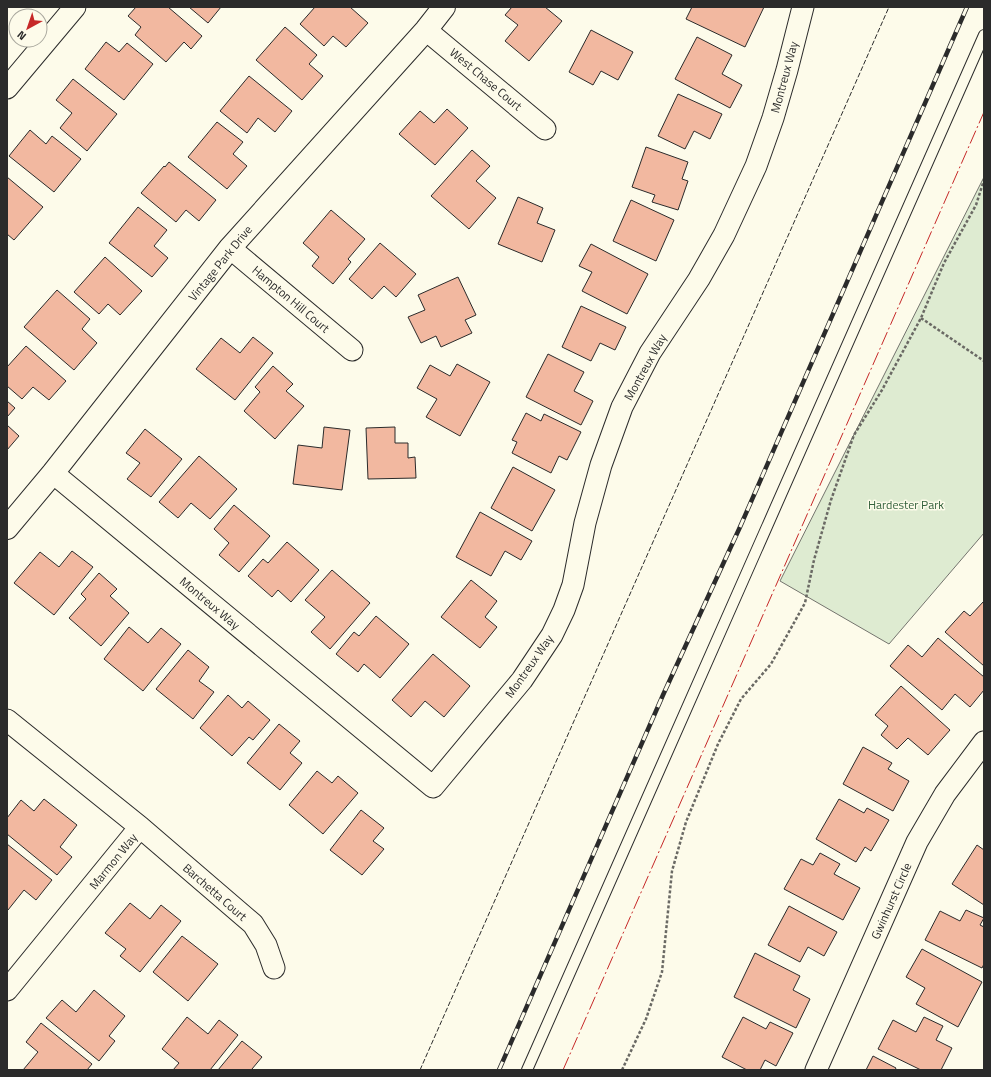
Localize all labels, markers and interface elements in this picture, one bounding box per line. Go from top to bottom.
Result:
north arrow [8,8,48,48]
text: N [14,27,30,44]
street label: Montreux Way [765,39,803,115]
street label: West Chase Court [446,43,527,116]
street label: Vintage Park Drive [183,221,257,305]
street label: Hampton Hill Court [248,261,335,338]
street label: Montreux Way [619,330,671,404]
park label: Hardester Park [868,495,944,514]
street label: Montreux Way [176,572,244,634]
street label: Montreux Way [500,630,558,702]
street label: Marmon Way [84,828,142,893]
street label: Barchetta Court [179,859,252,926]
street label: Gwinhurst Circle [866,860,916,942]

